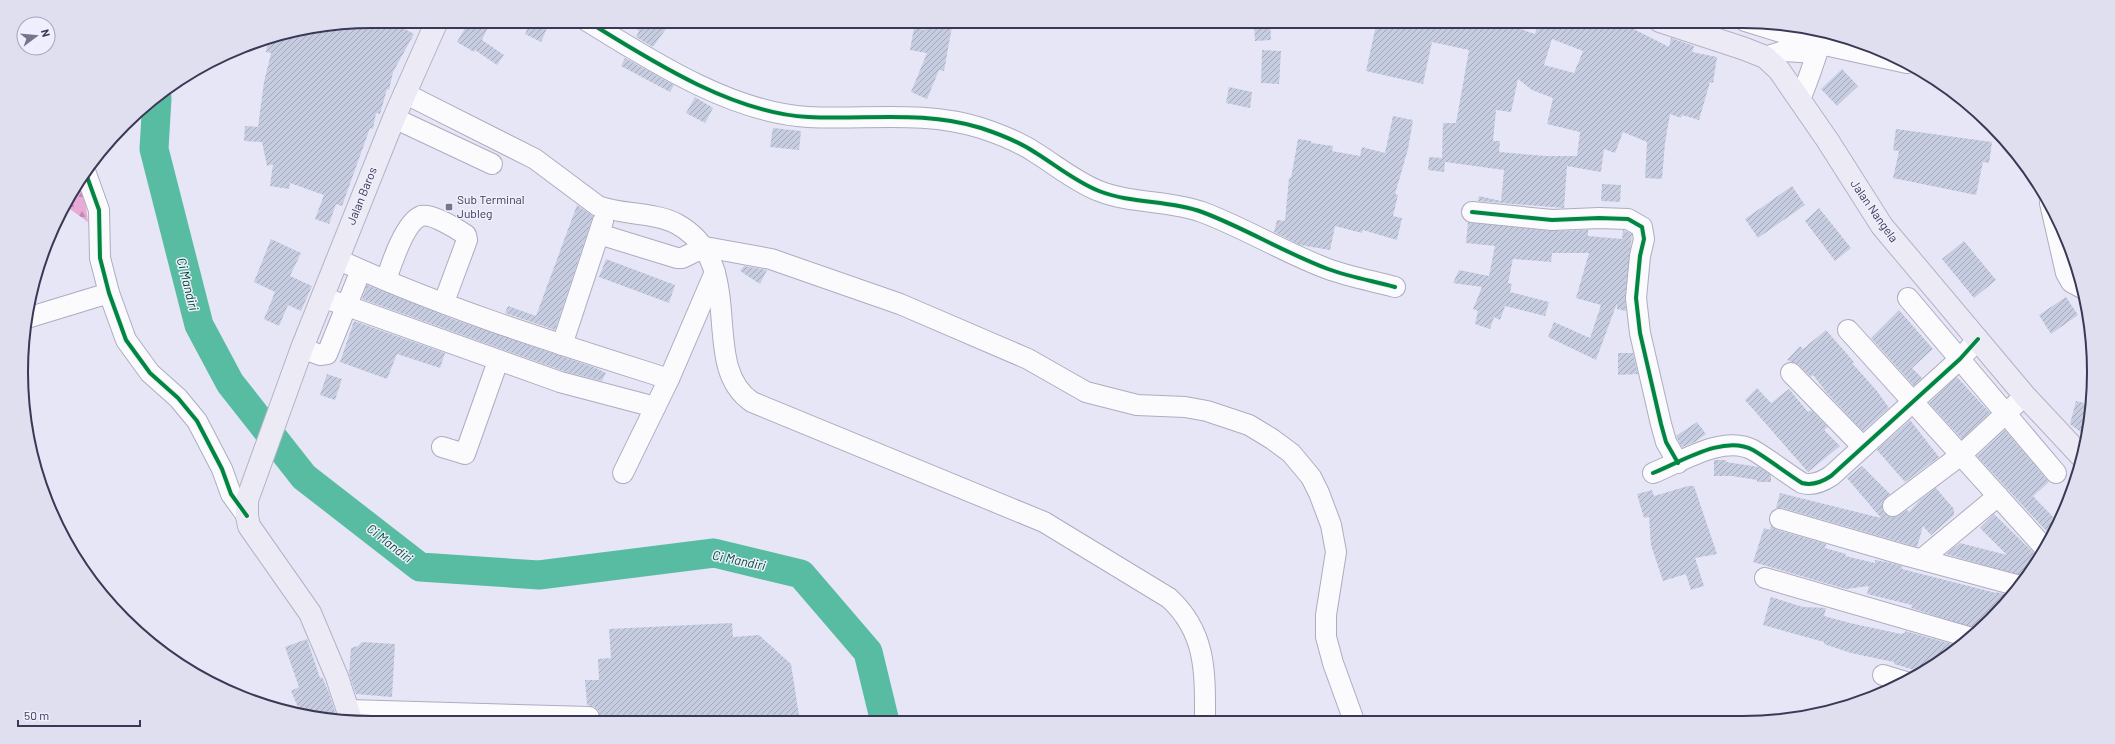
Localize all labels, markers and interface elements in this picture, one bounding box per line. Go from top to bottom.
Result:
north arrow [16,16,56,56]
text: N [39,28,53,38]
street label: Jalan Baros [343,165,379,227]
street label: Jalan Nangela [1848,176,1902,244]
place label: Sub Terminal Jubleg [457,192,525,220]
marker: Sub Terminal Jubleg [444,202,454,212]
water label: Ci Mandiri [174,256,202,313]
water label: Ci Mandiri [364,520,417,566]
water label: Ci Mandiri [711,547,768,574]
scale bar [18,702,140,728]
text: 50 m [24,708,49,722]

